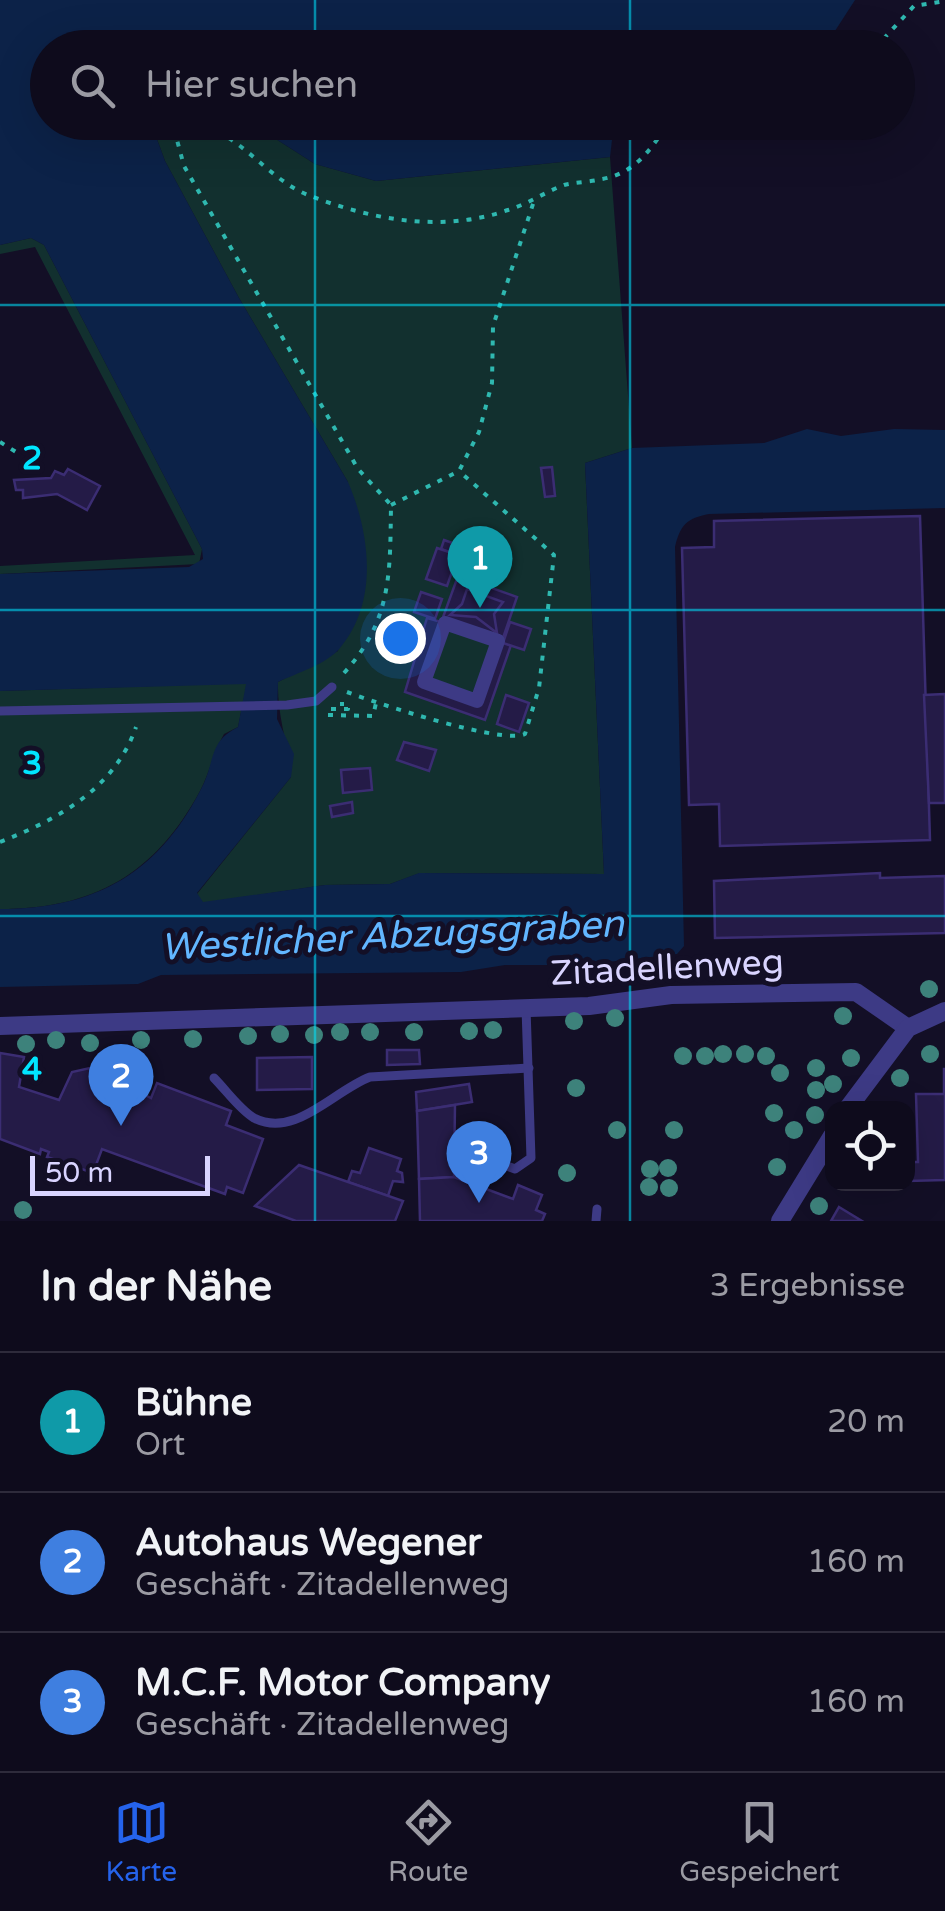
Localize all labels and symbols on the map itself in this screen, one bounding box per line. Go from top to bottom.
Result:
text: 2 [22,440,42,478]
pin: 1 [448,526,512,608]
your location [375,613,426,664]
text: 3 [22,745,42,783]
water label: Westlicher Abzugsgraben [159,901,626,971]
street label: Zitadellenweg [549,941,785,995]
pin: 2 [88,1044,154,1126]
text: 4 [22,1051,42,1089]
pin: 3 [446,1120,512,1203]
scale bar [30,1151,210,1196]

